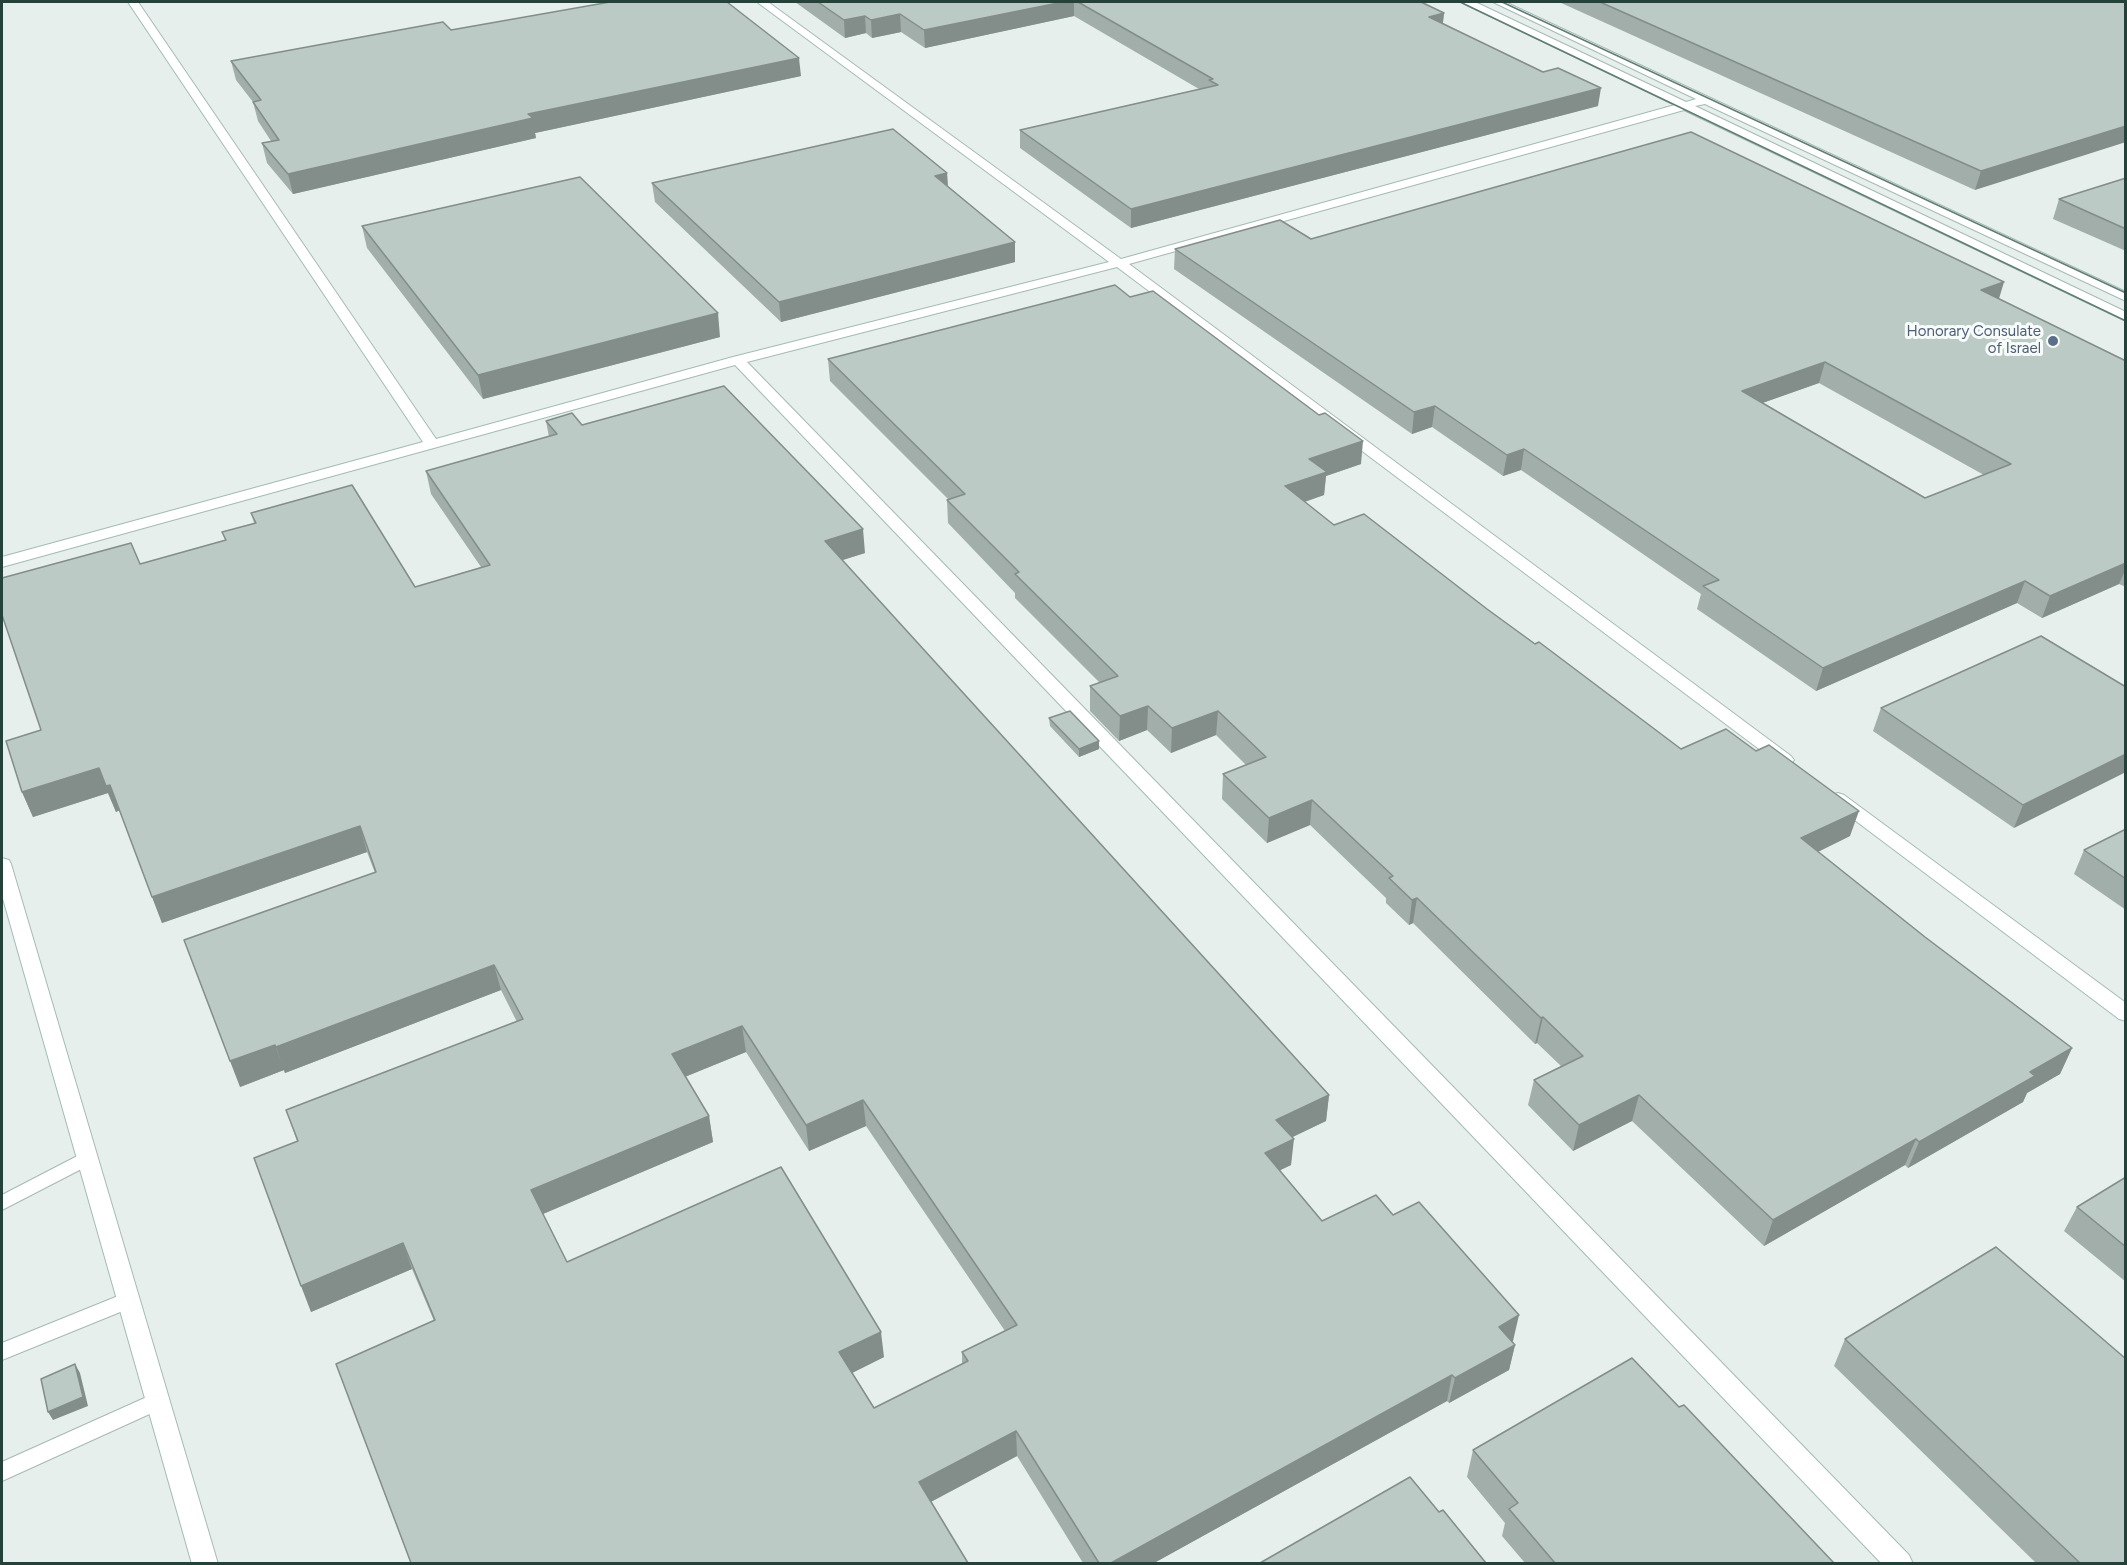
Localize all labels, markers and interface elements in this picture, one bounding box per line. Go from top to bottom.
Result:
place label: Honorary Consulate of Israel [1907,323,2041,358]
marker: Honorary Consulate of Israel [2046,334,2060,348]

